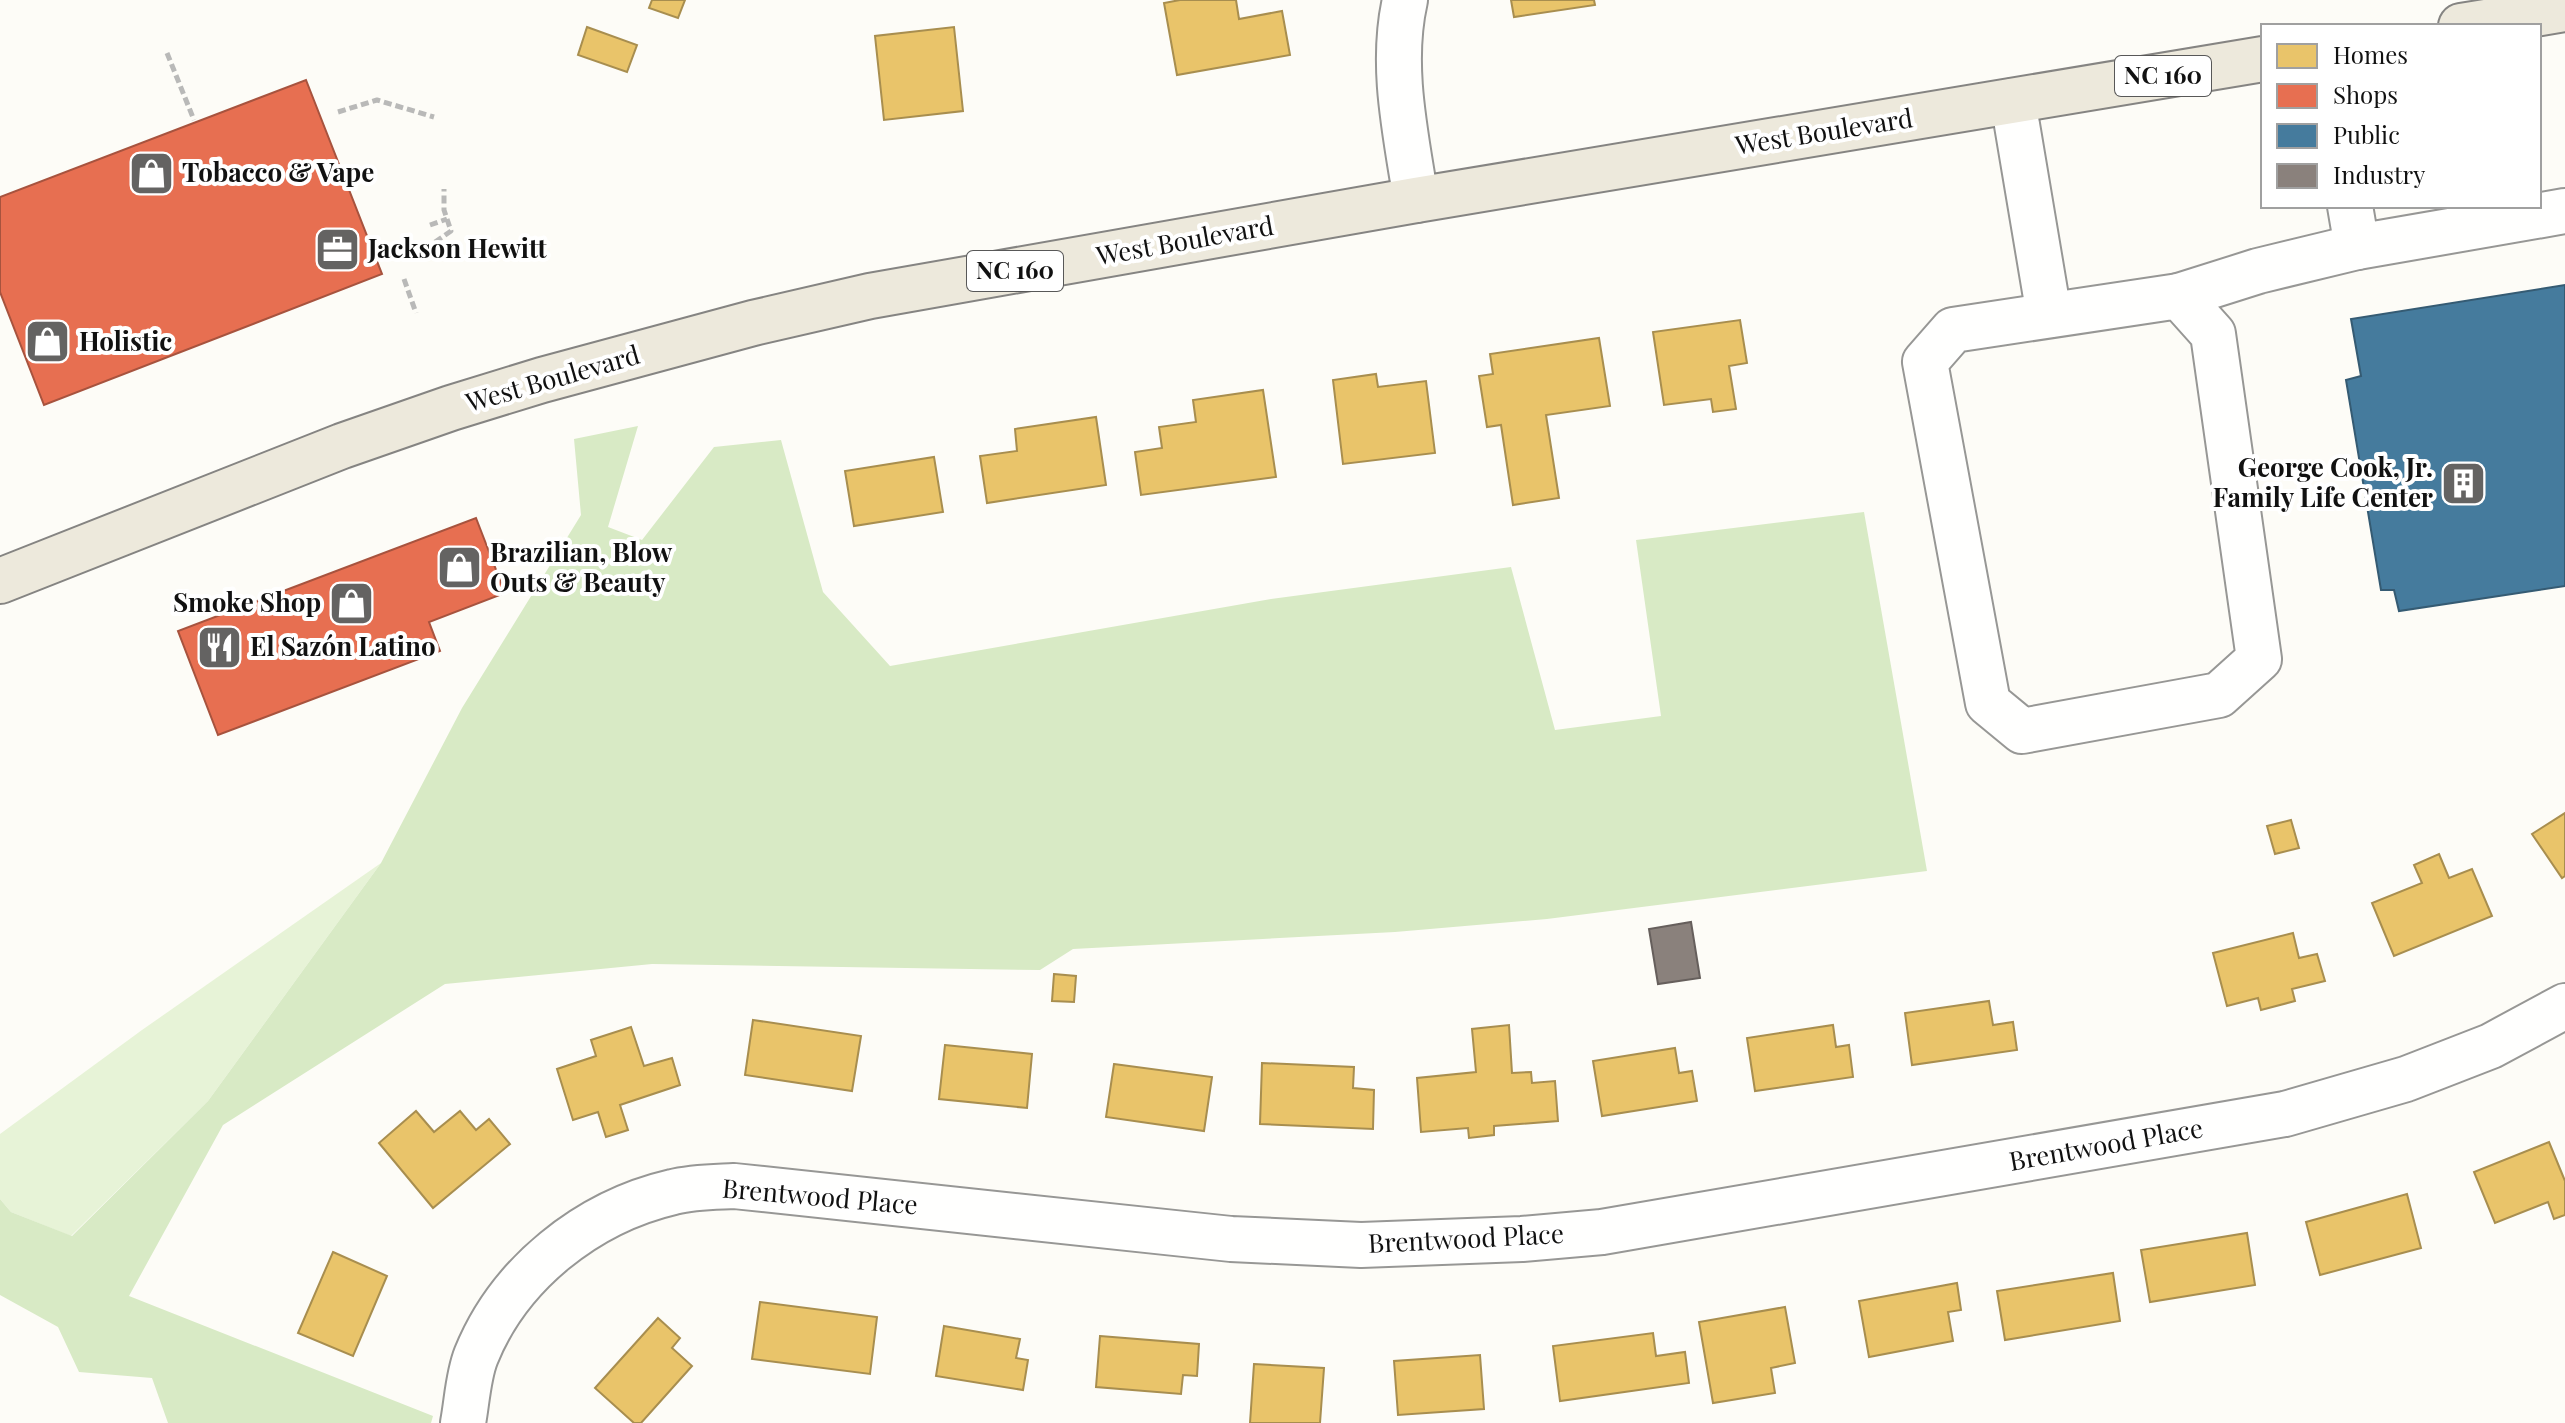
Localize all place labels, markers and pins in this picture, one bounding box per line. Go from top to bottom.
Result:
shop icon: Tobacco & Vape [127,149,175,197]
place label: Tobacco & Vape [182,154,374,189]
office icon: Jackson Hewitt [313,225,361,273]
place label: Jackson Hewitt [367,230,547,265]
shop icon: Holistic [24,318,72,366]
place label: Holistic [79,323,172,358]
place label: George Cook, Jr. Family Life Center [2213,449,2433,514]
building icon: George Cook, Jr. Family Life Center [2440,459,2488,507]
place label: Brazilian, Blow Outs & Beauty [490,534,673,599]
shop icon: Brazilian, Blow Outs & Beauty [435,544,483,592]
shop icon: Smoke Shop [328,579,376,627]
place label: Smoke Shop [173,584,321,619]
restaurant icon: El Sazón Latino [195,623,243,671]
place label: El Sazón Latino [250,628,436,663]

